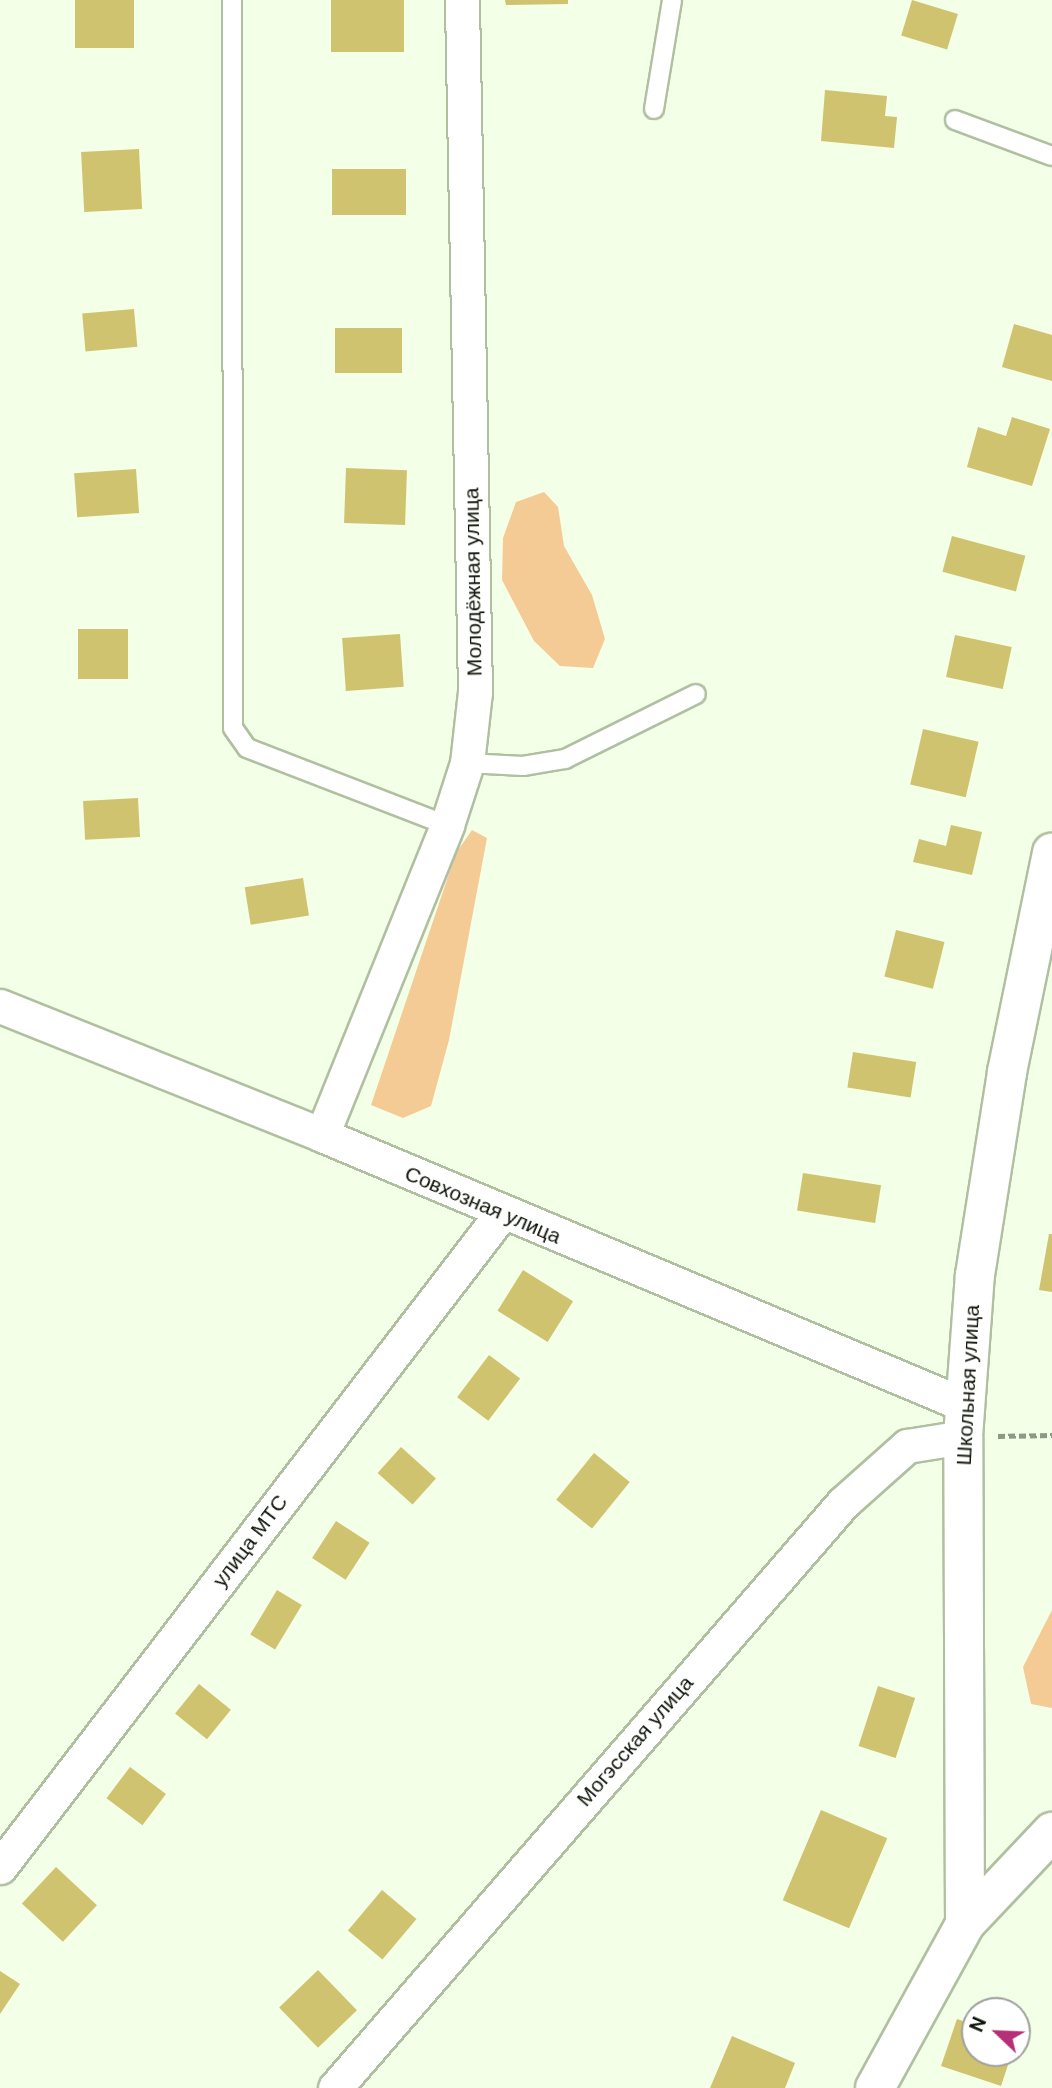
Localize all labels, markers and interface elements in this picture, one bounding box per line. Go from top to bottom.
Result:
street label: Молодёжная улица [459,487,487,677]
street label: Совхозная улица [401,1161,565,1249]
street label: Школьная улица [951,1304,985,1466]
street label: улица МТС [207,1490,293,1592]
street label: Могэсская улица [571,1671,699,1811]
north arrow [961,1997,1031,2067]
text: N [964,2013,992,2036]

